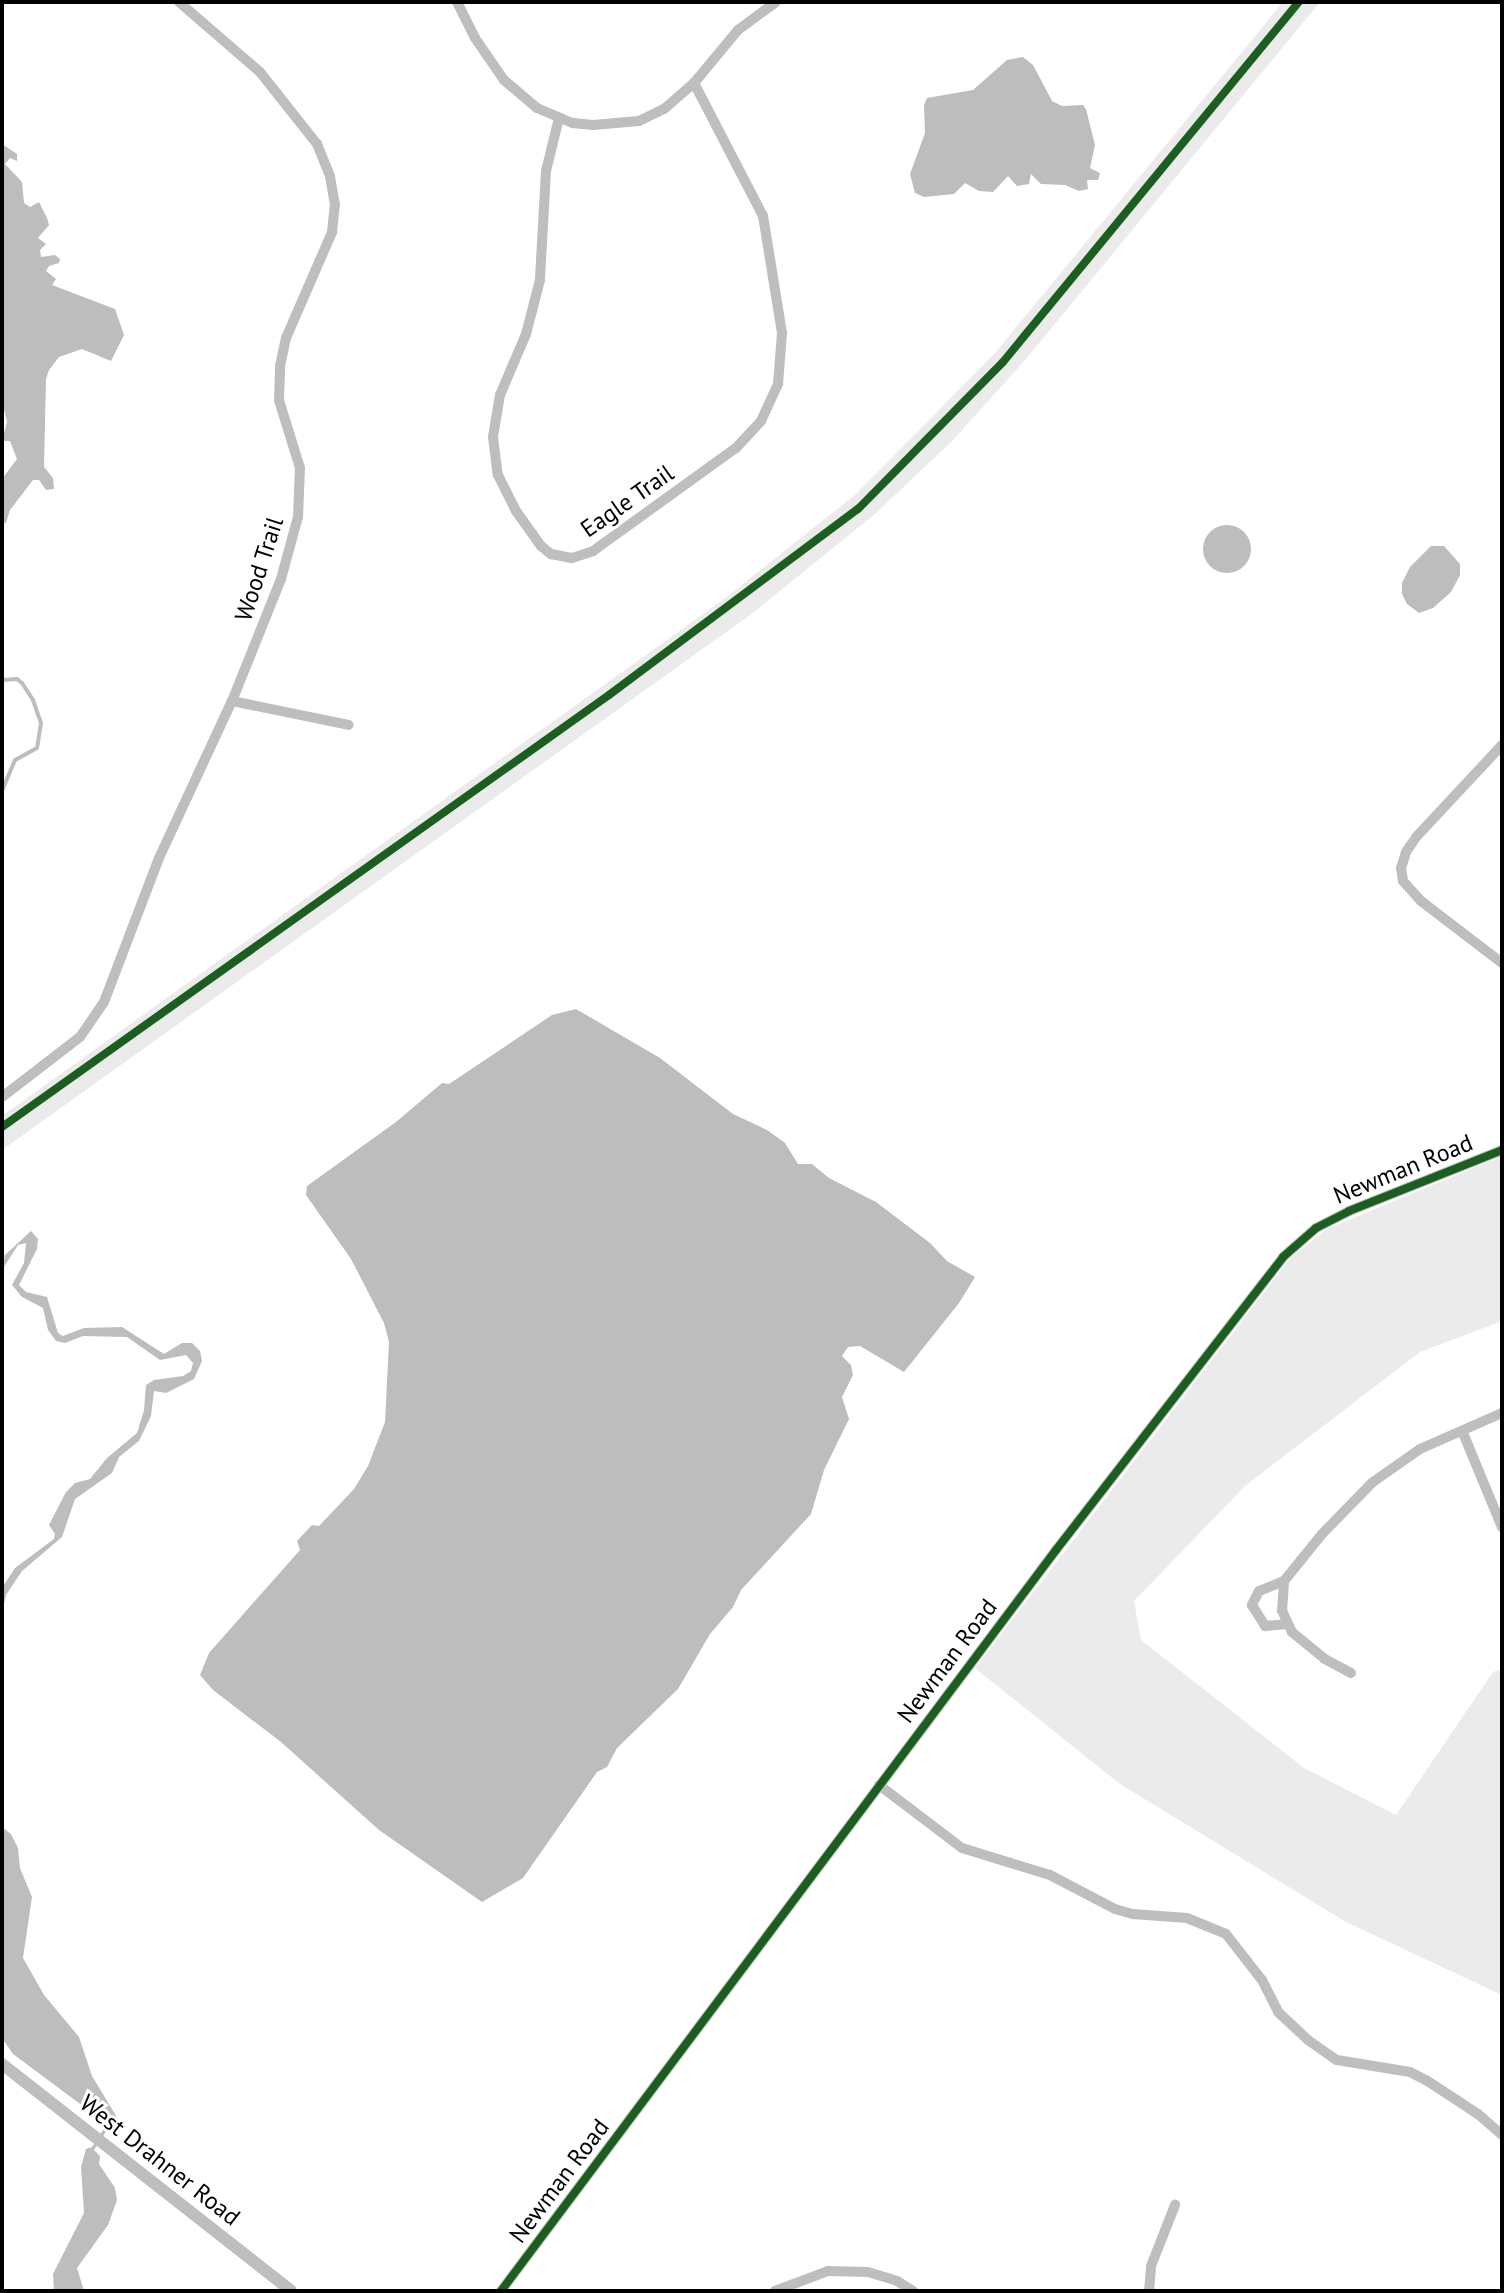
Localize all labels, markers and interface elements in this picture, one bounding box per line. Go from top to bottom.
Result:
street label: Eagle Trail [575,458,679,544]
street label: Wood Trail [229,513,289,625]
street label: Newman Road [1329,1128,1477,1210]
street label: Newman Road [891,1593,1003,1729]
street label: West Drahner Road [74,2089,246,2231]
street label: Newman Road [503,2113,615,2249]

